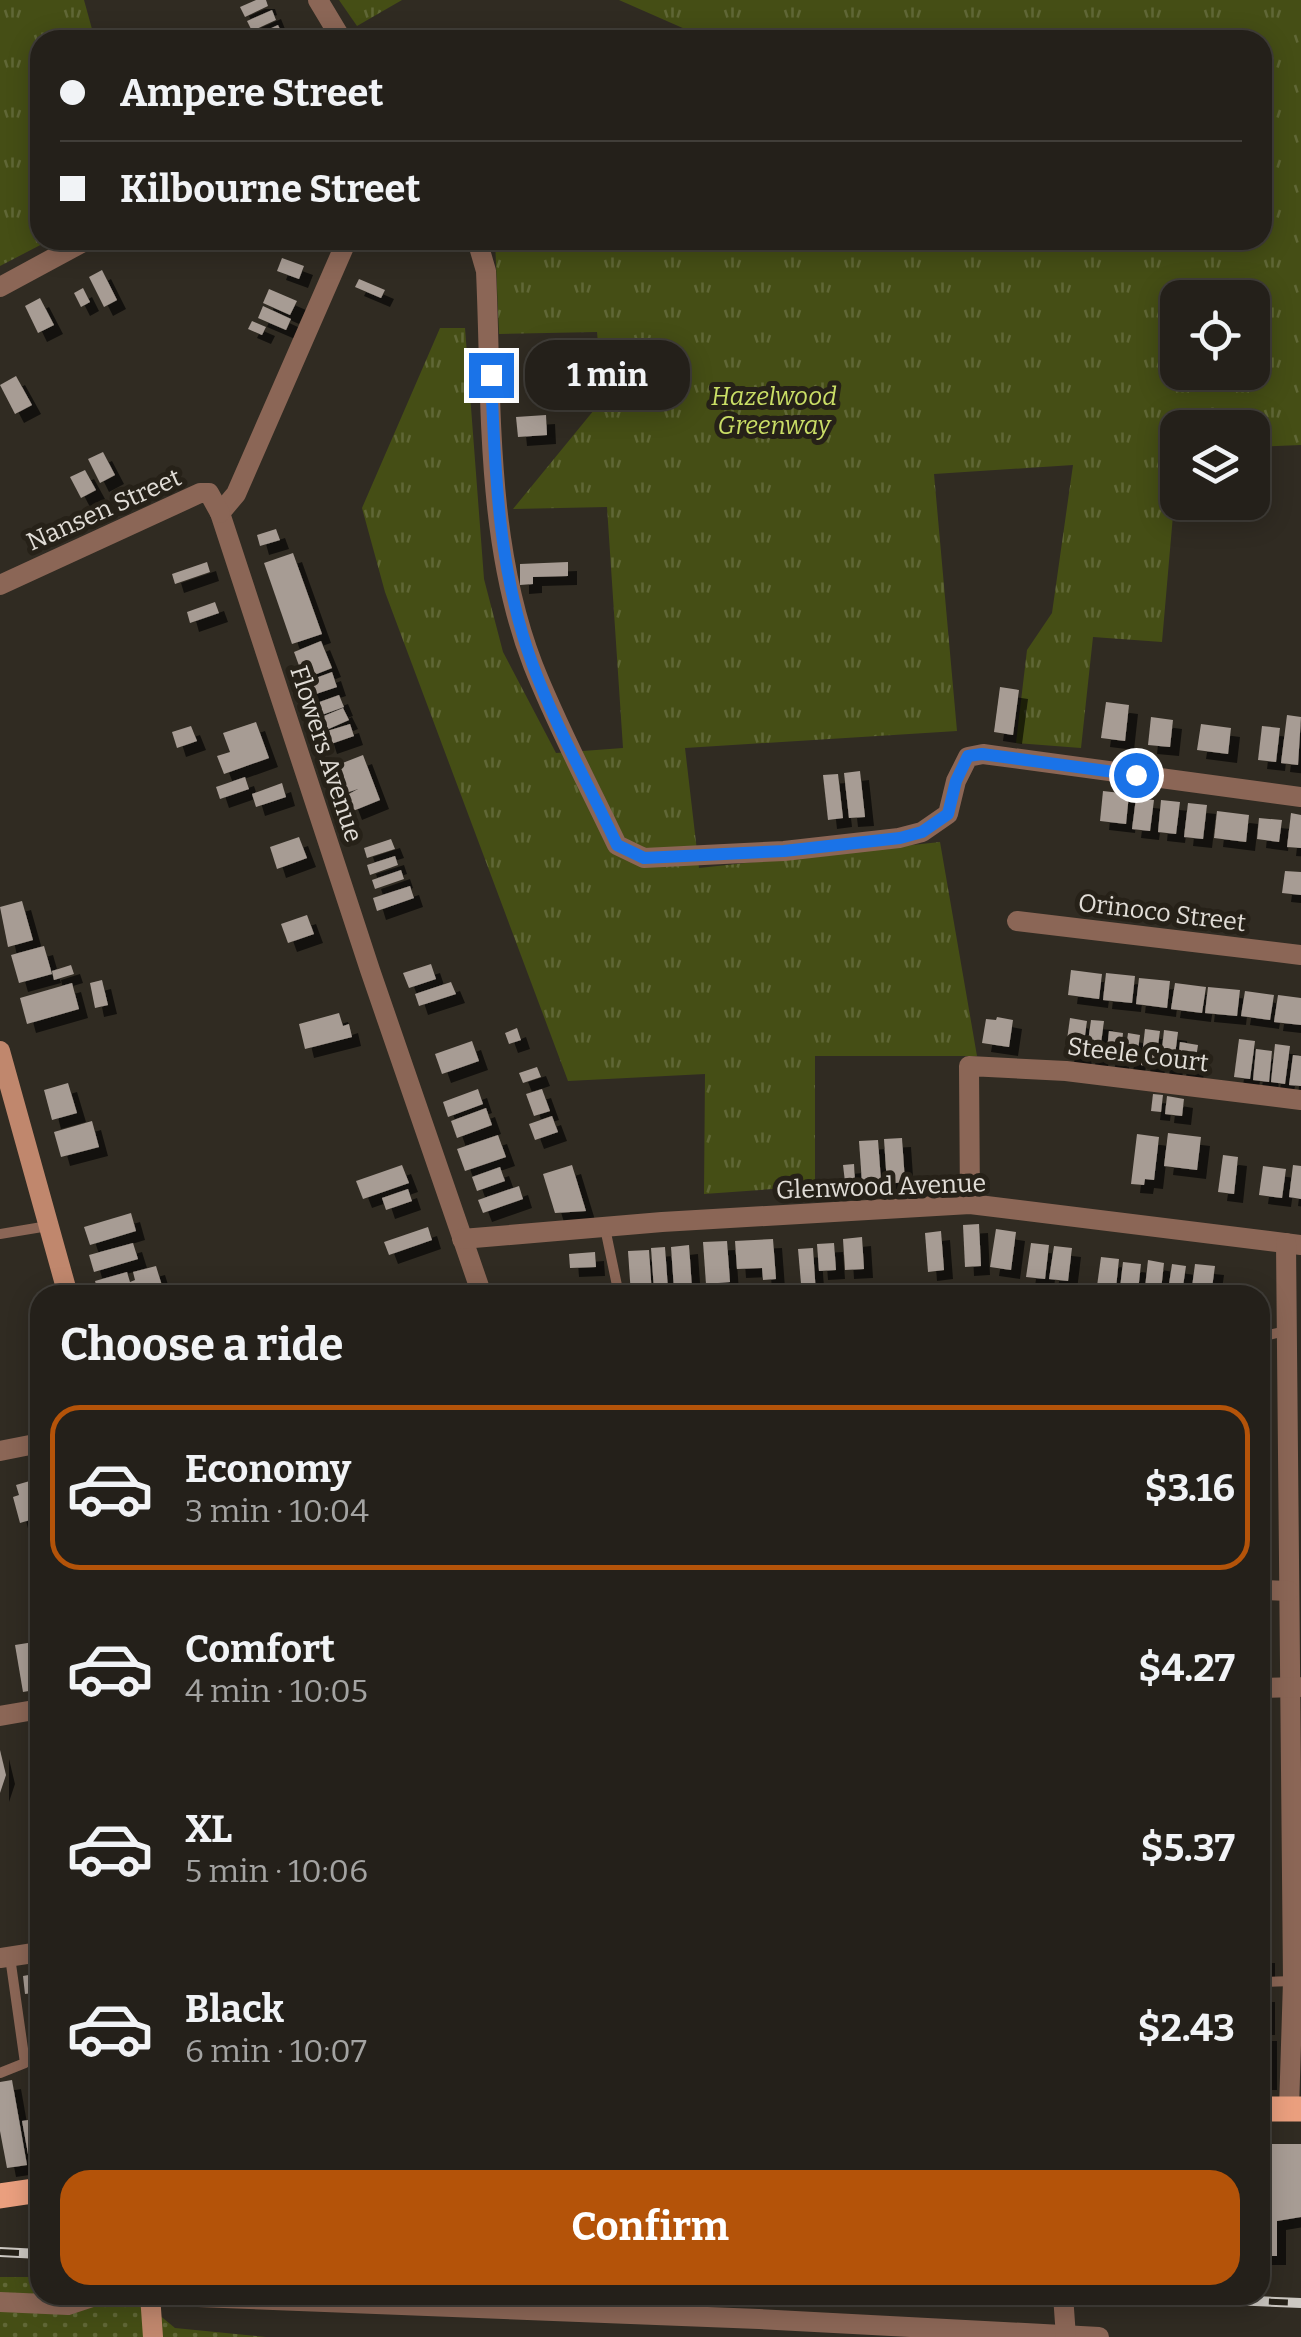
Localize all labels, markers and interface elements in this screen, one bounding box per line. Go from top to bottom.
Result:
text: Ampere Street [120,70,383,116]
text: Kilbourne Street [120,166,421,212]
map controls [1160,280,1270,520]
button: locate [1160,280,1270,390]
callout: 1 min [526,340,691,410]
route end [469,353,514,398]
text: 1 min [567,356,648,394]
park label: Hazelwood Greenway [711,382,837,441]
button: layers [1160,410,1270,520]
street label: Nansen Street [22,463,186,557]
street label: Flowers Avenue [283,662,369,846]
route start [1114,753,1159,798]
street label: Orinoco Street [1076,888,1248,938]
street label: Steele Court [1066,1031,1210,1079]
street label: Glenwood Avenue [775,1168,987,1206]
text: Choose a ride [60,1318,343,1372]
icon: car [65,1443,155,1533]
text: Economy [185,1446,351,1492]
text: $3.16 [1145,1465,1235,1511]
text: 3 min · 10:04 [185,1492,369,1530]
icon: car [65,1623,155,1713]
text: Comfort [185,1626,335,1672]
text: $4.27 [1138,1645,1235,1691]
text: 4 min · 10:05 [185,1672,368,1710]
icon: car [65,1803,155,1893]
text: XL [185,1806,232,1852]
text: $5.37 [1141,1825,1235,1871]
text: 5 min · 10:06 [185,1852,368,1890]
icon: car [65,1983,155,2073]
text: Black [185,1986,284,2032]
text: $2.43 [1137,2005,1235,2051]
text: 6 min · 10:07 [185,2032,367,2070]
button: Confirm [60,2170,1240,2285]

